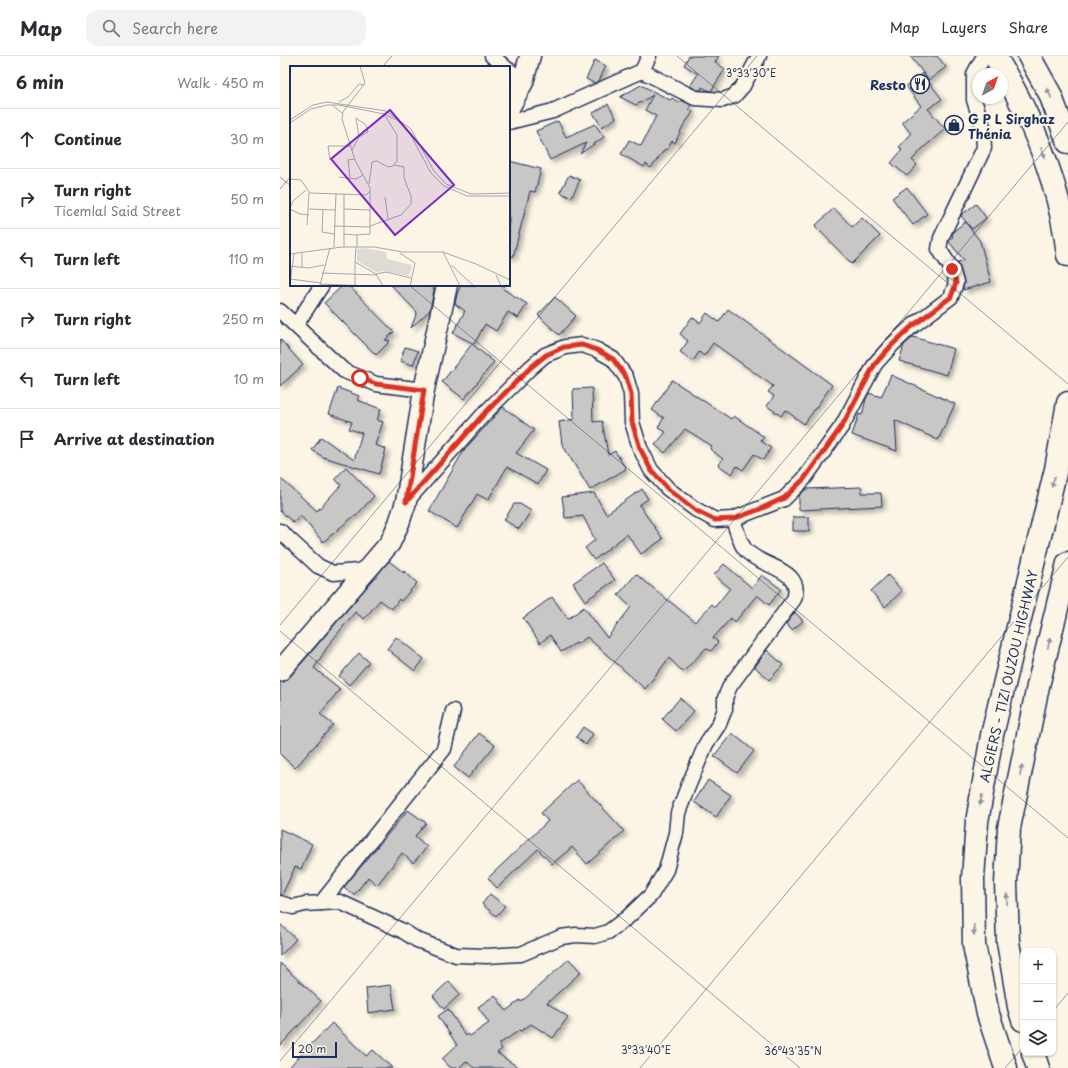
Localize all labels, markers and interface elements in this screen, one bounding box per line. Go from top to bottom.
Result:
search box [86,10,366,46]
text: Map [20,14,62,42]
text: Search here [132,16,218,39]
icon: search [100,17,122,39]
text: Map [890,17,920,38]
text: Layers [942,17,987,38]
text: Share [1009,17,1048,38]
text: 3°33'30"E [726,65,776,80]
inset map [290,66,510,286]
north arrow [972,68,1008,104]
text: 6 min [16,69,64,95]
text: Walk · 450 m [178,73,264,92]
restaurant icon: Resto [909,73,931,95]
place label: Resto [870,75,906,94]
one-way arrow [1046,87,1052,98]
place label: G P L Sirghaz Thénia [968,109,1055,143]
shop icon: G P L Sirghaz Thénia [943,114,965,136]
text: Continue [54,127,122,150]
icon: ahead [16,128,38,150]
text: 30 m [230,129,264,148]
one-way arrow [1041,148,1047,160]
text: Turn right [54,178,131,201]
icon: right [16,188,38,210]
text: 50 m [230,189,264,208]
text: Ticemlal Said Street [54,201,181,220]
text: Turn left [54,247,120,270]
icon: left [16,248,38,270]
text: 110 m [229,249,264,268]
route end [943,260,961,278]
text: Turn right [54,307,131,330]
icon: right [16,308,38,330]
text: 250 m [222,309,264,328]
text: Turn left [54,367,120,390]
icon: left [16,368,38,390]
text: 10 m [234,369,264,388]
route start [351,369,369,387]
text: Arrive at destination [54,427,215,450]
icon: arrive [16,428,38,450]
one-way arrow [1049,476,1055,488]
street label: ALGIERS - TIZI OUZOU HIGHWAY [974,568,1042,784]
one-way arrow [1046,637,1052,649]
one-way arrow [1018,764,1024,776]
one-way arrow [977,794,983,806]
one-way arrow [1004,892,1010,905]
one-way arrow [971,924,977,937]
map controls [1020,948,1056,1056]
button: + [1020,948,1056,984]
button: − [1020,984,1056,1020]
button: layers [1020,1020,1056,1056]
scale bar [292,1040,337,1059]
text: 20 m [298,1040,326,1057]
text: 3°33'40"E [621,1042,671,1057]
text: 36°43'35"N [764,1043,822,1058]

